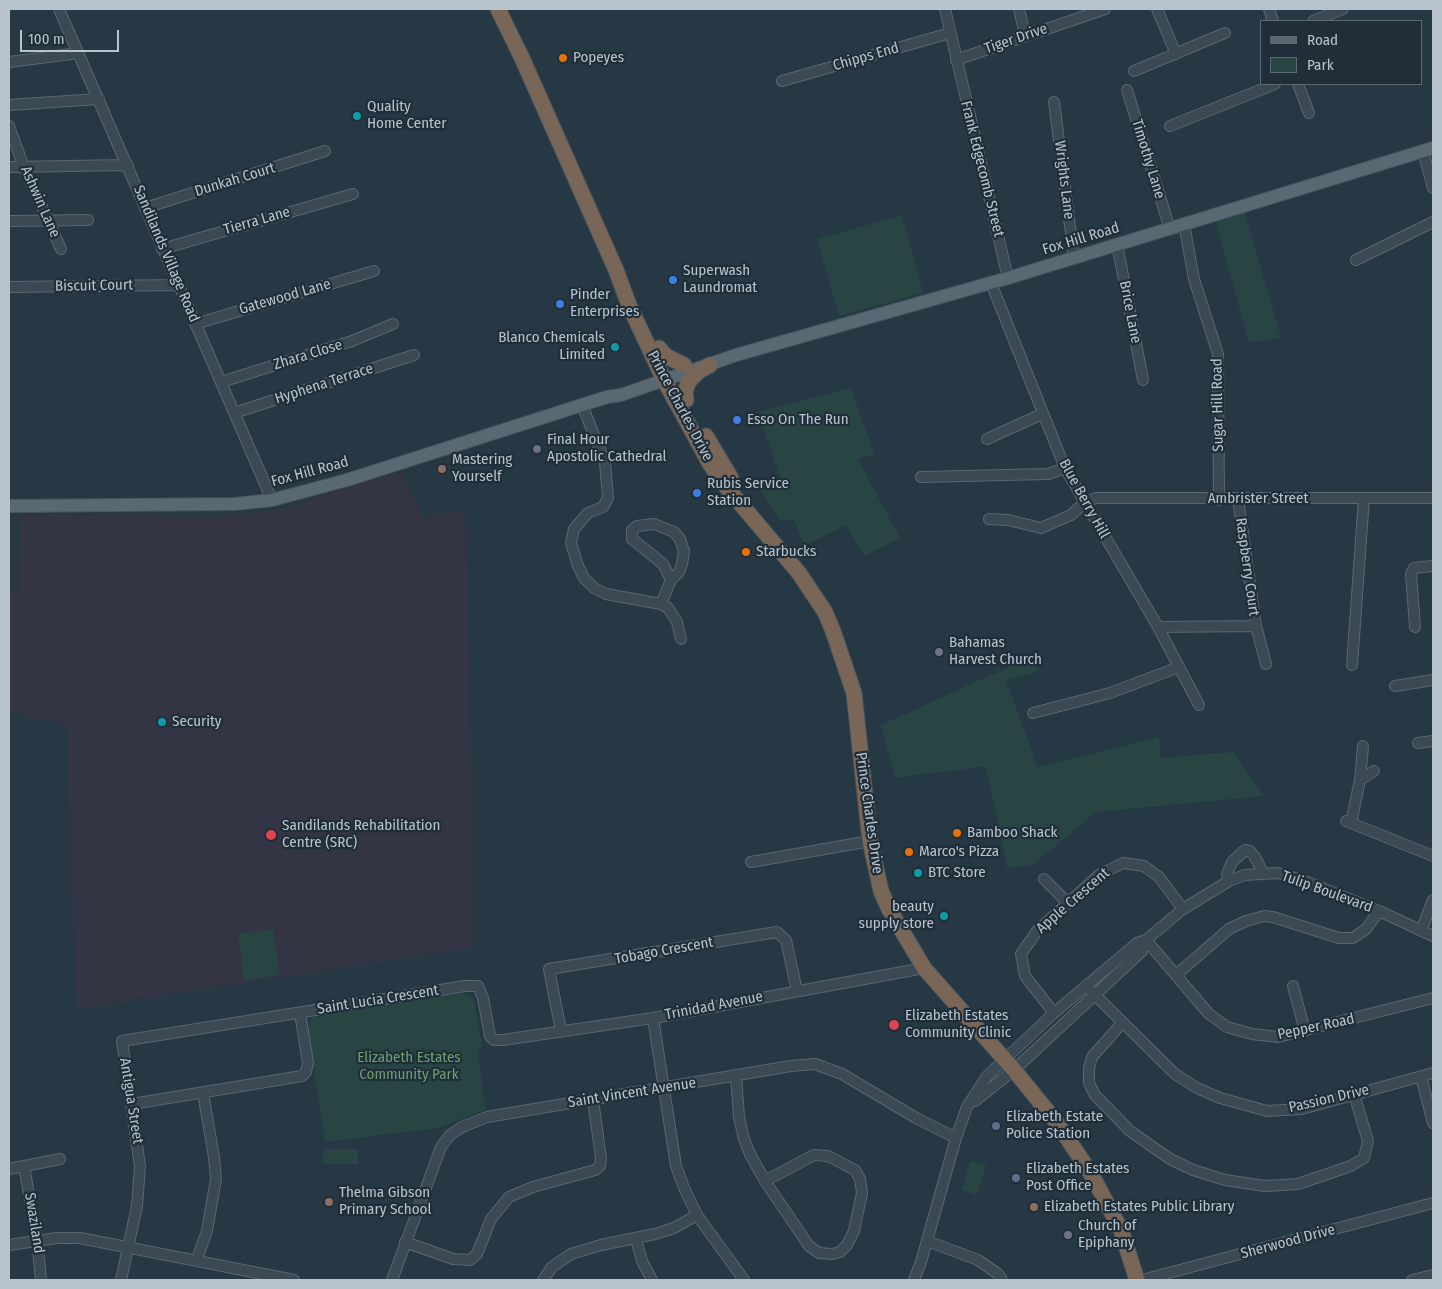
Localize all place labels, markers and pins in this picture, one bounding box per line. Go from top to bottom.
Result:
place label: Popeyes [573,49,624,67]
marker: Popeyes [557,52,569,64]
place label: Quality Home Center [367,98,446,133]
marker: Quality Home Center [351,110,363,122]
place label: Superwash Laundromat [683,262,757,297]
marker: Superwash Laundromat [667,274,679,286]
place label: Pinder Enterprises [570,286,639,321]
marker: Pinder Enterprises [554,298,566,310]
place label: Blanco Chemicals Limited [498,329,605,364]
marker: Blanco Chemicals Limited [609,341,621,353]
place label: Esso On The Run [747,411,849,429]
marker: Esso On The Run [731,414,743,426]
place label: Final Hour Apostolic Cathedral [547,431,666,466]
marker: Final Hour Apostolic Cathedral [531,443,543,455]
place label: Mastering Yourself [452,451,512,486]
marker: Mastering Yourself [436,463,448,475]
place label: Rubis Service Station [707,475,789,510]
marker: Rubis Service Station [691,487,703,499]
place label: Starbucks [756,543,816,561]
marker: Starbucks [740,546,752,558]
place label: Bahamas Harvest Church [949,634,1042,669]
marker: Bahamas Harvest Church [933,646,945,658]
place label: Security [172,713,222,731]
marker: Security [156,716,168,728]
place label: Sandilands Rehabilitation Centre (SRC) [282,817,440,852]
place label: Bamboo Shack [967,824,1057,842]
marker: Bamboo Shack [951,827,963,839]
marker: Sandilands Rehabilitation Centre (SRC) [264,828,278,842]
place label: Marco's Pizza [919,843,999,861]
marker: Marco's Pizza [903,846,915,858]
place label: BTC Store [928,864,986,882]
marker: BTC Store [912,867,924,879]
place label: beauty supply store [859,898,934,933]
marker: beauty supply store [938,910,950,922]
place label: Elizabeth Estates Community Clinic [905,1007,1011,1042]
marker: Elizabeth Estates Community Clinic [887,1018,901,1032]
place label: Elizabeth Estate Police Station [1006,1108,1103,1143]
marker: Elizabeth Estate Police Station [990,1120,1002,1132]
place label: Elizabeth Estates Post Office [1026,1160,1129,1195]
marker: Elizabeth Estates Post Office [1010,1172,1022,1184]
place label: Thelma Gibson Primary School [339,1184,431,1219]
marker: Thelma Gibson Primary School [323,1196,335,1208]
place label: Elizabeth Estates Public Library [1044,1198,1234,1216]
marker: Elizabeth Estates Public Library [1028,1201,1040,1213]
place label: Church of Epiphany [1078,1217,1136,1252]
marker: Church of Epiphany [1062,1229,1074,1241]

